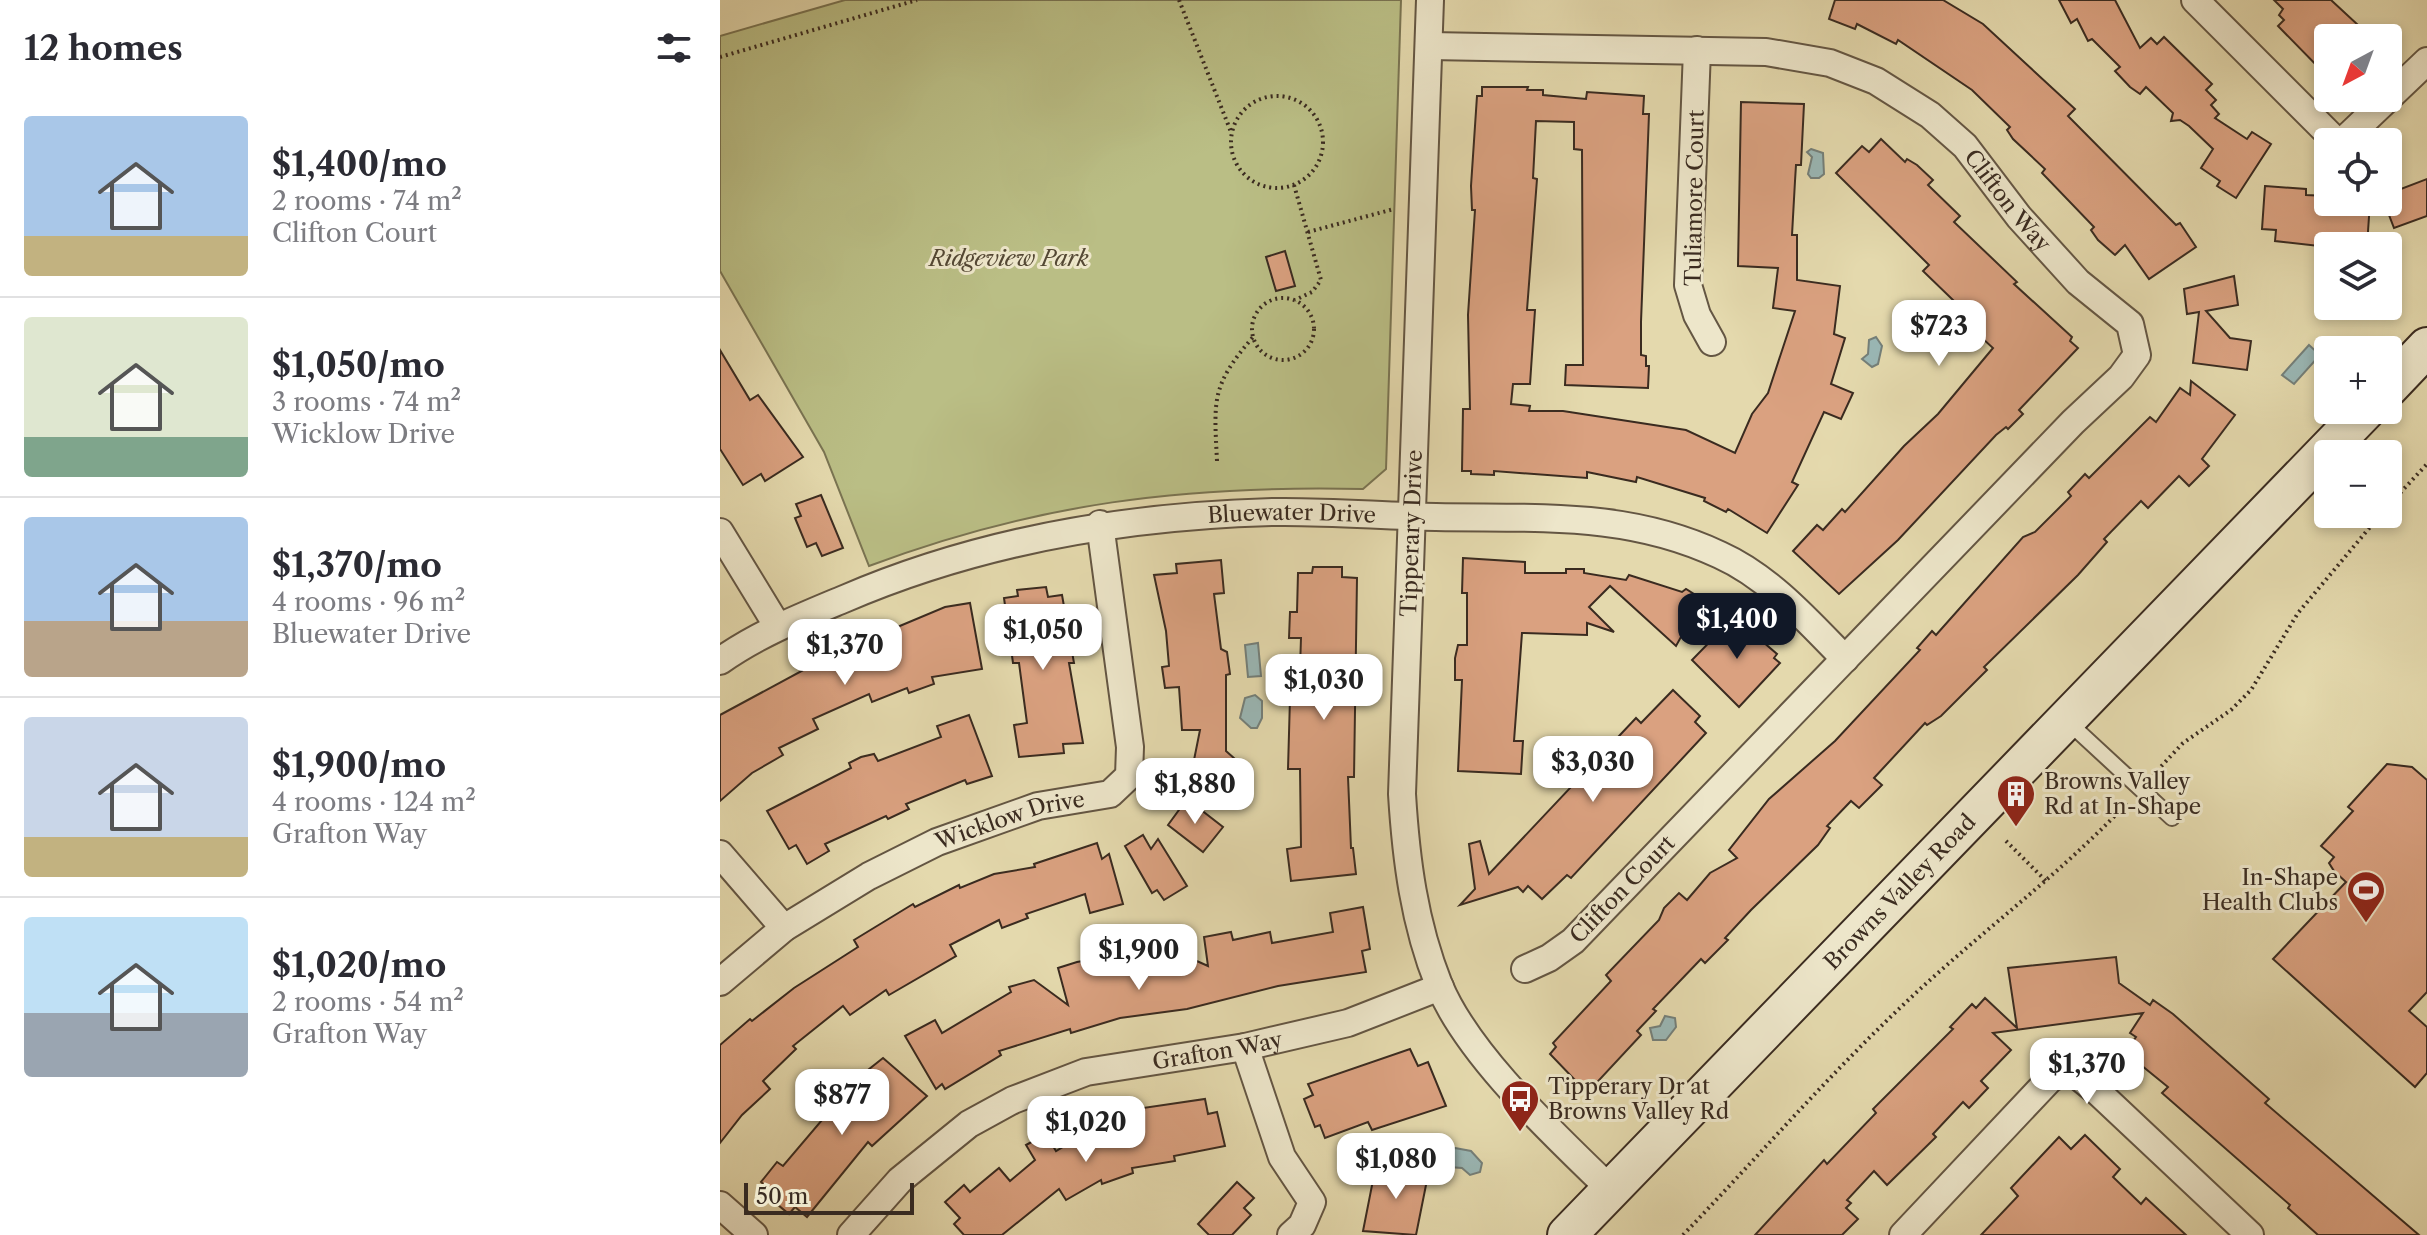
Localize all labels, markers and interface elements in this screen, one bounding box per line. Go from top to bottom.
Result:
north arrow [2314,24,2402,112]
map controls [2314,24,2402,528]
icon: filters [652,26,696,70]
text: 12 homes [24,27,183,69]
street label: Tuliamore Court [1679,109,1710,286]
button: locate [2314,128,2402,216]
text: $1,400/mo [272,143,447,185]
street label: Clifton Way [1958,144,2057,258]
icon: home [88,148,184,244]
text: 2 rooms · 74 m² [272,185,462,217]
text: Clifton Court [272,217,437,249]
button: layers [2314,232,2402,320]
park label: Ridgeview Park [927,245,1089,272]
pin: $723 [1892,300,1986,368]
text: $723 [1910,310,1968,342]
button: + [2314,336,2402,424]
text: $1,050/mo [272,344,445,386]
icon: home [88,349,184,445]
text: 3 rooms · 74 m² [272,386,461,418]
text: Wicklow Drive [272,418,455,450]
button: − [2314,440,2402,528]
street label: Tipperary Drive [1395,449,1428,617]
street label: Bluewater Drive [1207,499,1377,529]
text: $1,370/mo [272,544,442,586]
icon: home [88,549,184,645]
text: 4 rooms · 96 m² [272,586,465,618]
pin: $1,400 [1672,593,1802,661]
text: $1,400 [1696,603,1778,635]
pin: $1,050 [978,604,1108,672]
text: $1,050 [1003,614,1083,646]
text: Bluewater Drive [272,618,471,650]
pin: $1,370 [780,619,910,687]
text: $1,370 [806,629,884,661]
pin: $1,030 [1259,654,1389,722]
text: $1,030 [1284,664,1364,696]
pin: $3,030 [1528,736,1658,804]
text: $1,900/mo [272,744,446,786]
text: $3,030 [1551,746,1635,778]
icon: home [88,749,184,845]
pin: $1,880 [1130,758,1260,826]
text: $1,880 [1154,768,1236,800]
place label: Browns Valley Rd at In-Shape [2044,768,2201,820]
building icon: Browns Valley Rd at In-Shape [1995,773,2037,828]
street label: Wicklow Drive [931,785,1087,856]
text: 4 rooms · 124 m² [272,786,476,818]
street label: Browns Valley Road [1819,809,1981,975]
text: Grafton Way [272,818,427,850]
street label: Clifton Court [1564,830,1681,949]
place label: In-Shape Health Clubs [2202,864,2338,916]
sports icon: In-Shape Health Clubs [2345,869,2387,924]
pin: $1,900 [1074,924,1204,992]
text: $1,900 [1098,934,1180,966]
text: $1,020/mo [272,944,446,986]
icon: home [88,949,184,1045]
text: 2 rooms · 54 m² [272,986,464,1018]
text: Grafton Way [272,1018,427,1050]
street label: Grafton Way [1151,1026,1286,1075]
pin: $1,370 [2022,1038,2152,1106]
text: $1,370 [2048,1048,2126,1080]
pin: $877 [795,1069,889,1137]
place label: Tipperary Dr at Browns Valley Rd [1548,1073,1729,1125]
bus stop icon: Tipperary Dr at Browns Valley Rd [1499,1078,1541,1133]
text: $877 [813,1079,871,1111]
pin: $1,020 [1021,1096,1151,1164]
text: $1,020 [1045,1106,1127,1138]
pin: $1,080 [1331,1133,1461,1201]
text: $1,080 [1355,1143,1437,1175]
scale bar [744,1179,914,1215]
text: 50 m [756,1183,808,1210]

